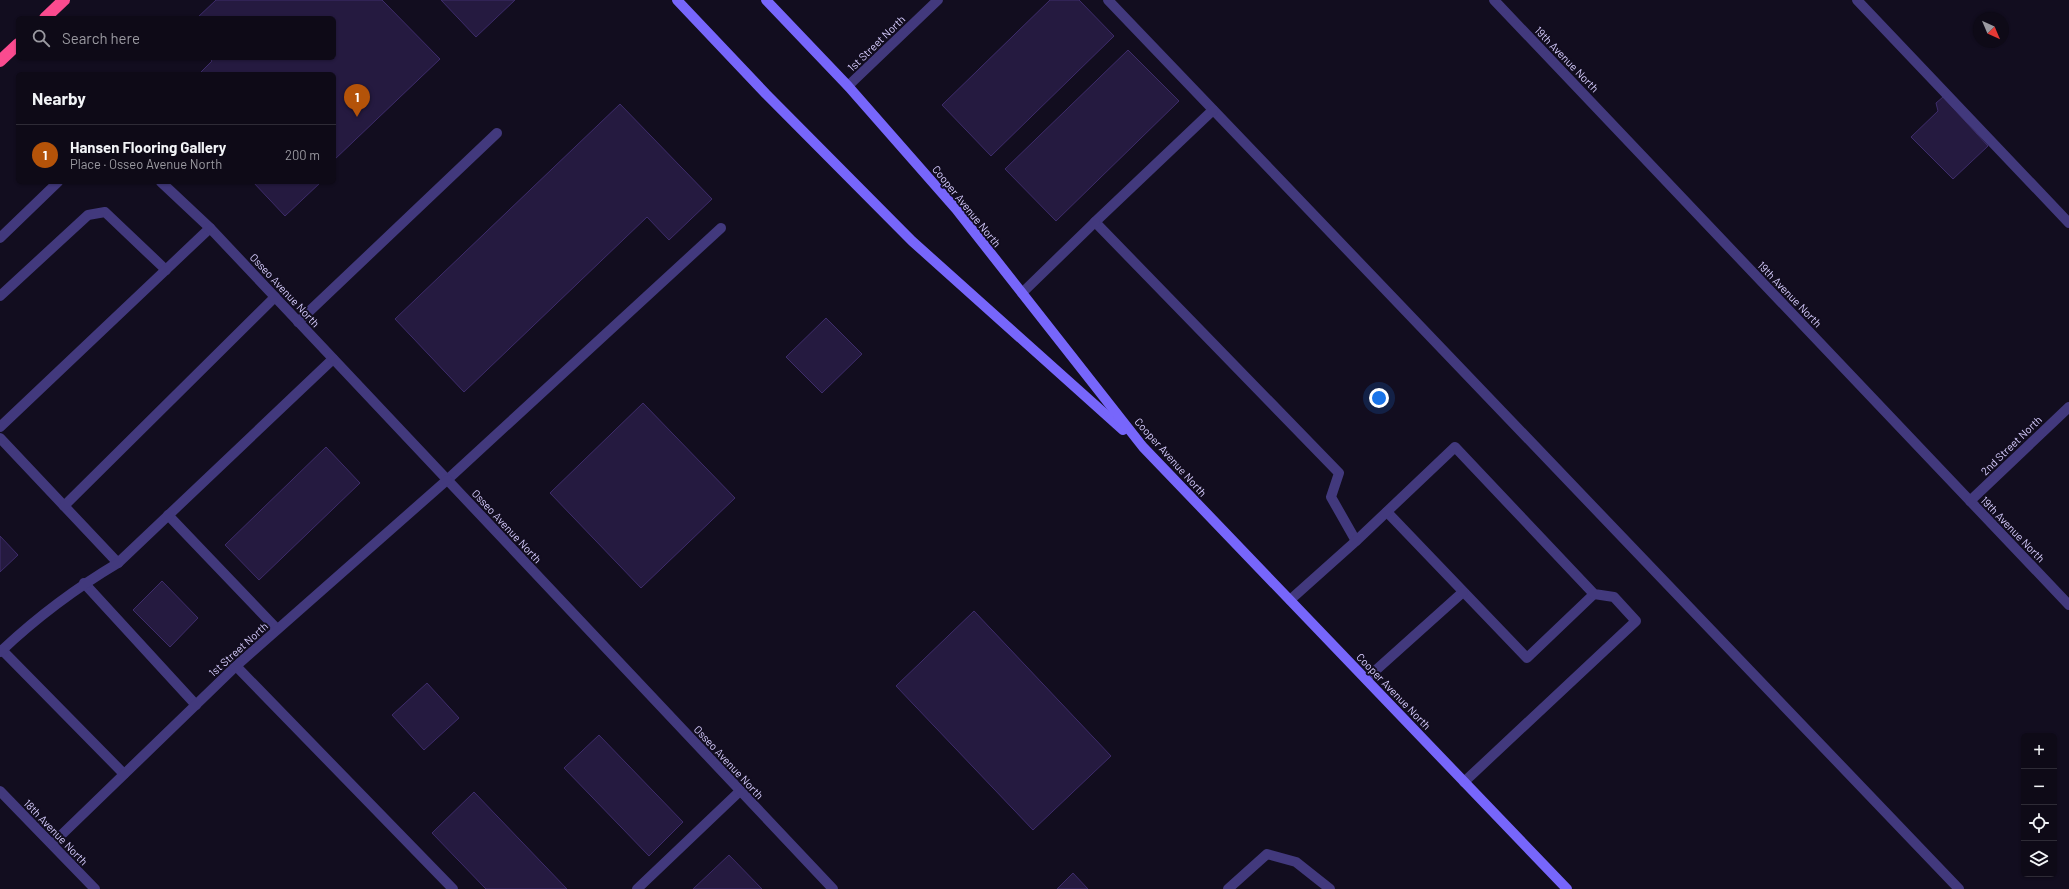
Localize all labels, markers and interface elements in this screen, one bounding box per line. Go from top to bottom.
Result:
street label: 1st Street North [844,12,908,74]
north arrow [1973,12,2009,48]
search box [16,16,336,60]
street label: 19th Avenue North [1532,23,1602,95]
icon: search [30,27,52,49]
text: Search here [62,29,140,47]
pin: 1 [344,84,370,117]
text: Nearby [32,88,86,108]
text: Hansen Flooring Gallery [70,138,226,156]
text: 1 [43,147,47,163]
text: 200 m [285,147,320,163]
text: Place · Osseo Avenue North [70,156,222,172]
street label: Cooper Avenue North [930,163,1004,250]
street label: Osseo Avenue North [248,250,323,330]
street label: 19th Avenue North [1755,258,1825,330]
your location [1369,388,1389,408]
street label: 2nd Street North [1978,413,2044,477]
street label: Cooper Avenue North [1132,415,1210,499]
street label: Osseo Avenue North [470,486,545,566]
street label: 19th Avenue North [1978,493,2048,565]
street label: 1st Street North [206,619,270,679]
street label: Cooper Avenue North [1354,650,1434,732]
street label: Osseo Avenue North [692,722,767,802]
map controls [2021,733,2057,877]
button: + [2021,733,2057,769]
button: − [2021,769,2057,805]
street label: 18th Avenue North [21,796,91,868]
button: locate [2021,805,2057,841]
button: layers [2021,841,2057,877]

